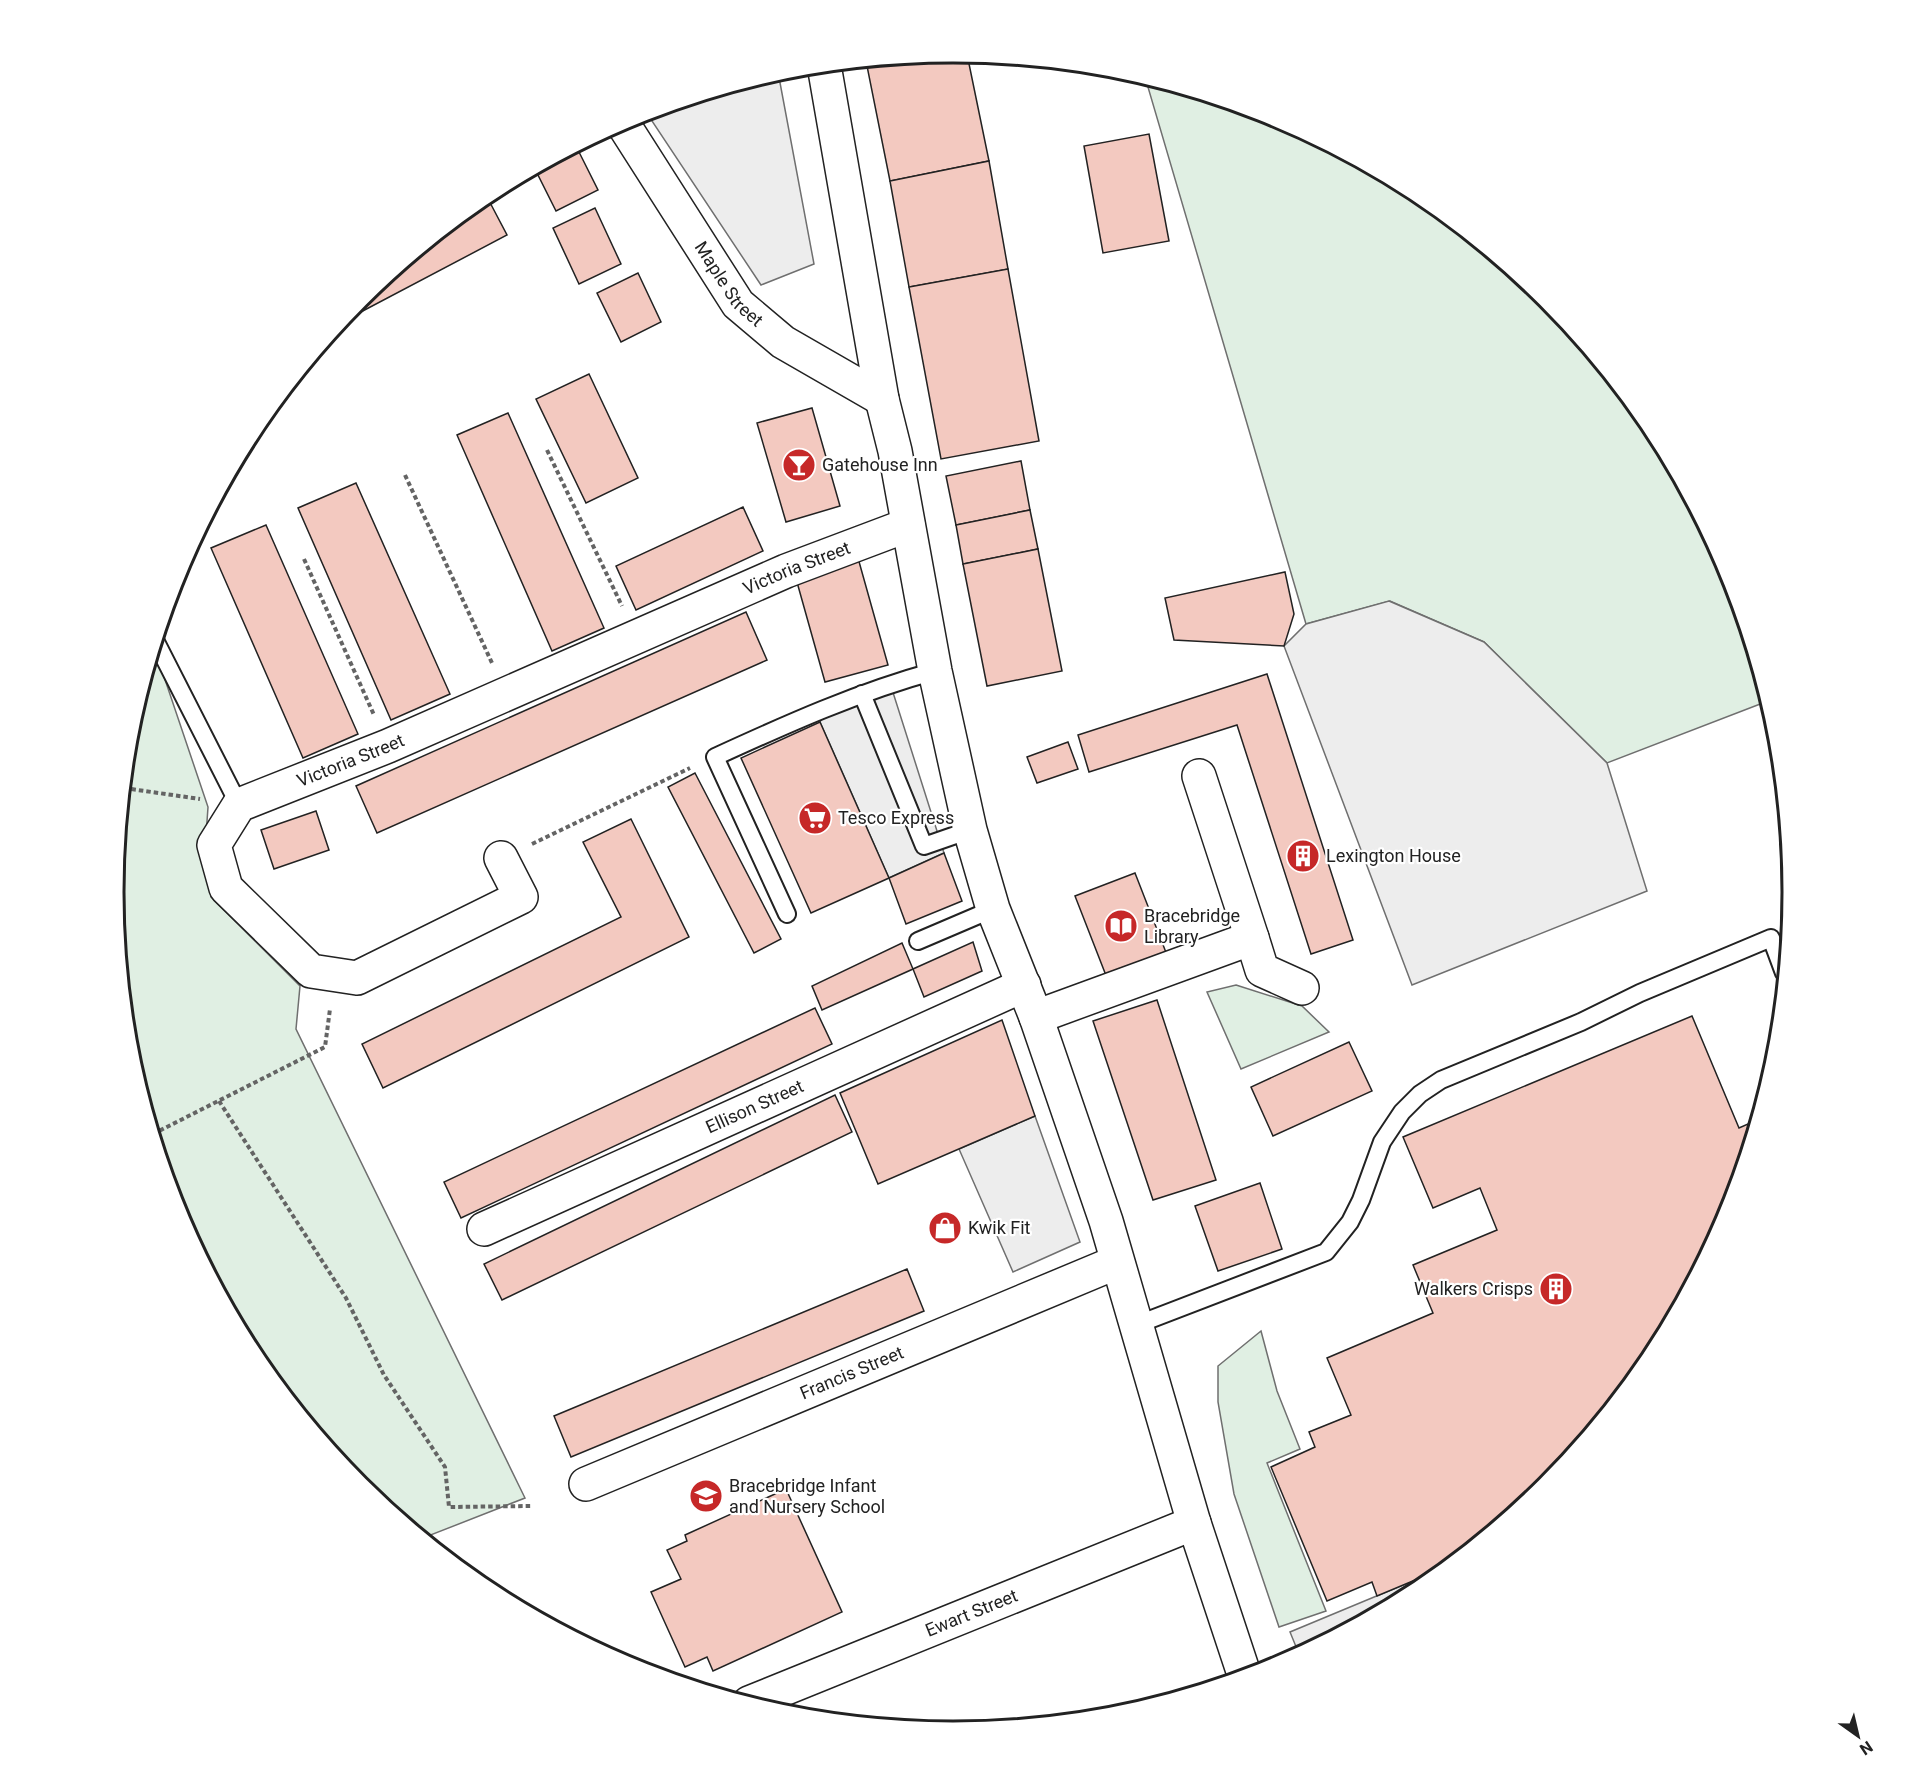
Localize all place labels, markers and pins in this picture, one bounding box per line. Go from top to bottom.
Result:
bar icon: Gatehouse Inn [781,447,817,483]
place label: Gatehouse Inn [822,454,938,475]
supermarket icon: Tesco Express [797,800,833,836]
place label: Tesco Express [838,807,954,828]
building icon: Lexington House [1285,838,1321,874]
place label: Lexington House [1326,845,1461,866]
place label: Bracebridge Library [1144,905,1240,947]
library icon: Bracebridge Library [1103,908,1139,944]
shop icon: Kwik Fit [927,1210,963,1246]
place label: Kwik Fit [968,1217,1031,1238]
building icon: Walkers Crisps [1538,1271,1574,1307]
place label: Walkers Crisps [1414,1278,1533,1299]
place label: Bracebridge Infant and Nursery School [729,1475,885,1517]
school or university icon: Bracebridge Infant and Nursery School [688,1478,724,1514]

